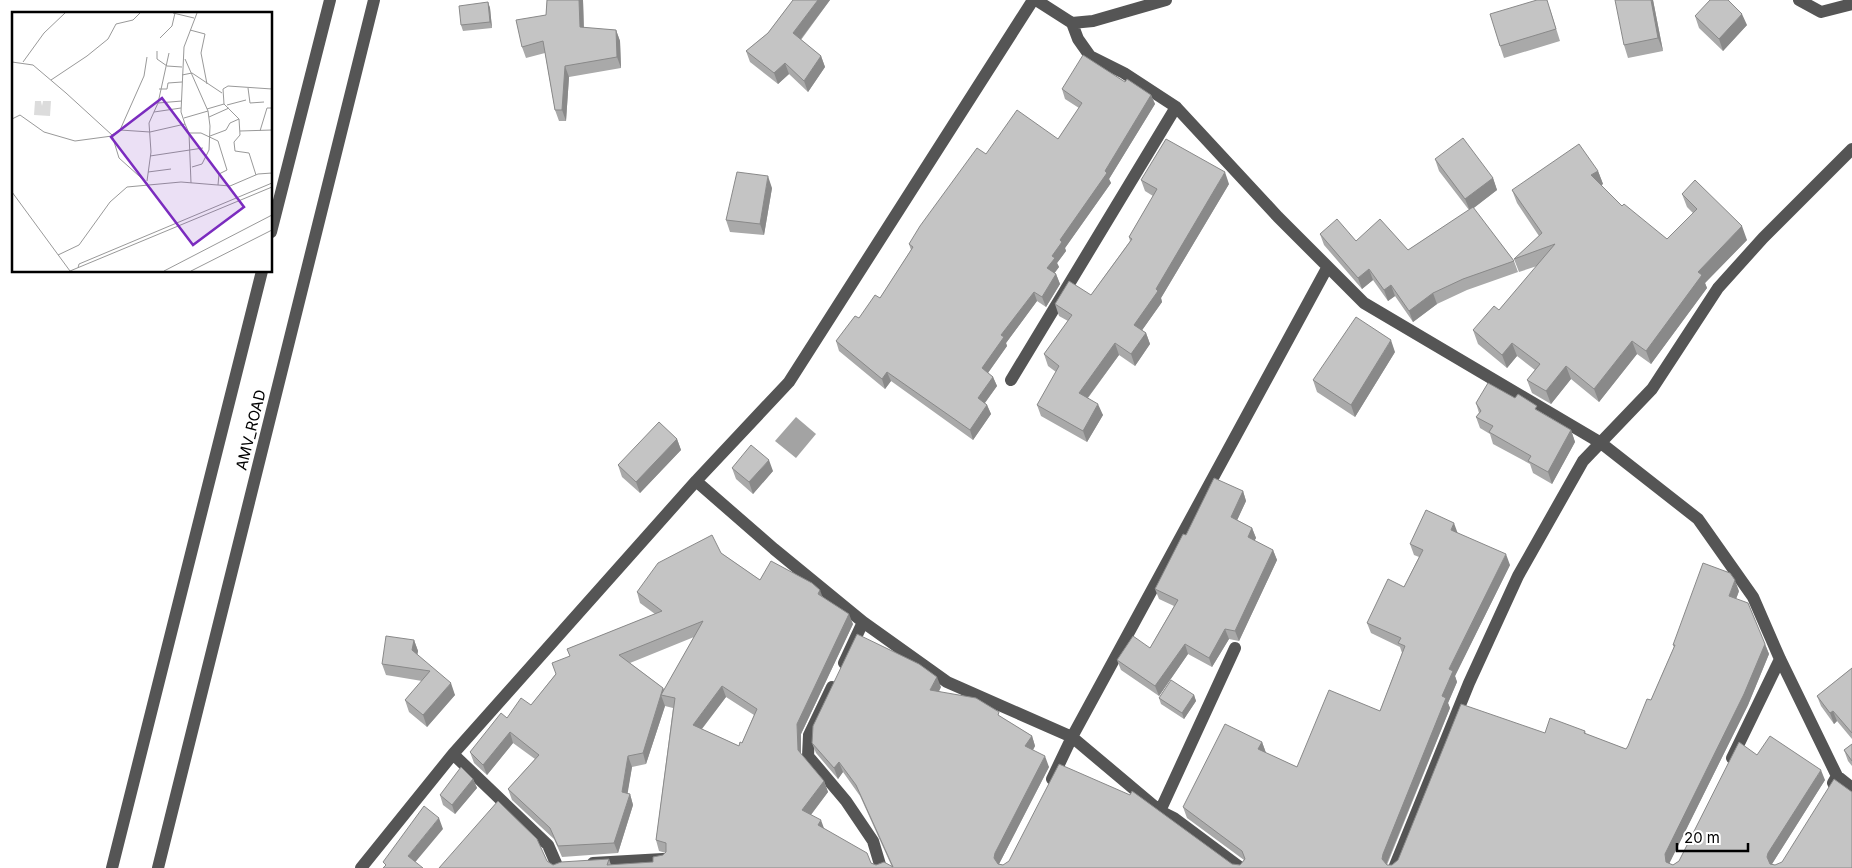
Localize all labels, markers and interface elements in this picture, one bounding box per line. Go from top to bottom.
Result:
inset map [12,12,272,272]
street label: AMV_ROAD [231,388,270,472]
scale bar [1677,820,1748,852]
text: 20 m [1684,828,1720,847]

